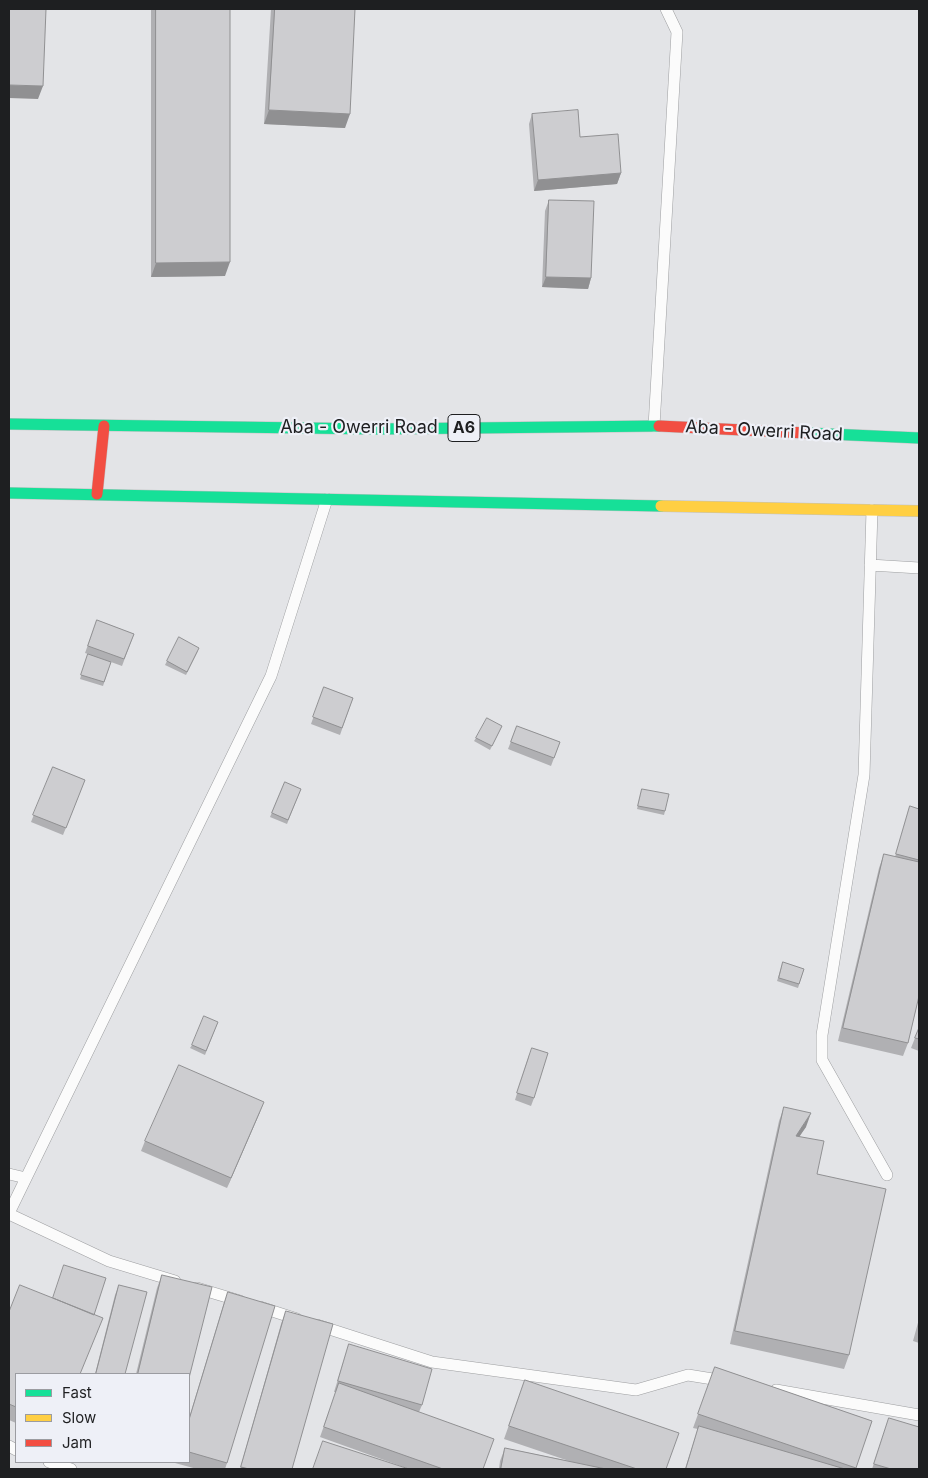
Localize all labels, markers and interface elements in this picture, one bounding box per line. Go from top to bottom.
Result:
road number: A6 [448,414,480,442]
street label: Aba - Owerri Road [685,416,843,446]
street label: Aba - Owerri Road [280,417,438,439]
legend [15,1373,190,1463]
text: Fast [62,1383,92,1402]
text: Slow [62,1408,96,1427]
text: Jam [62,1433,92,1452]

